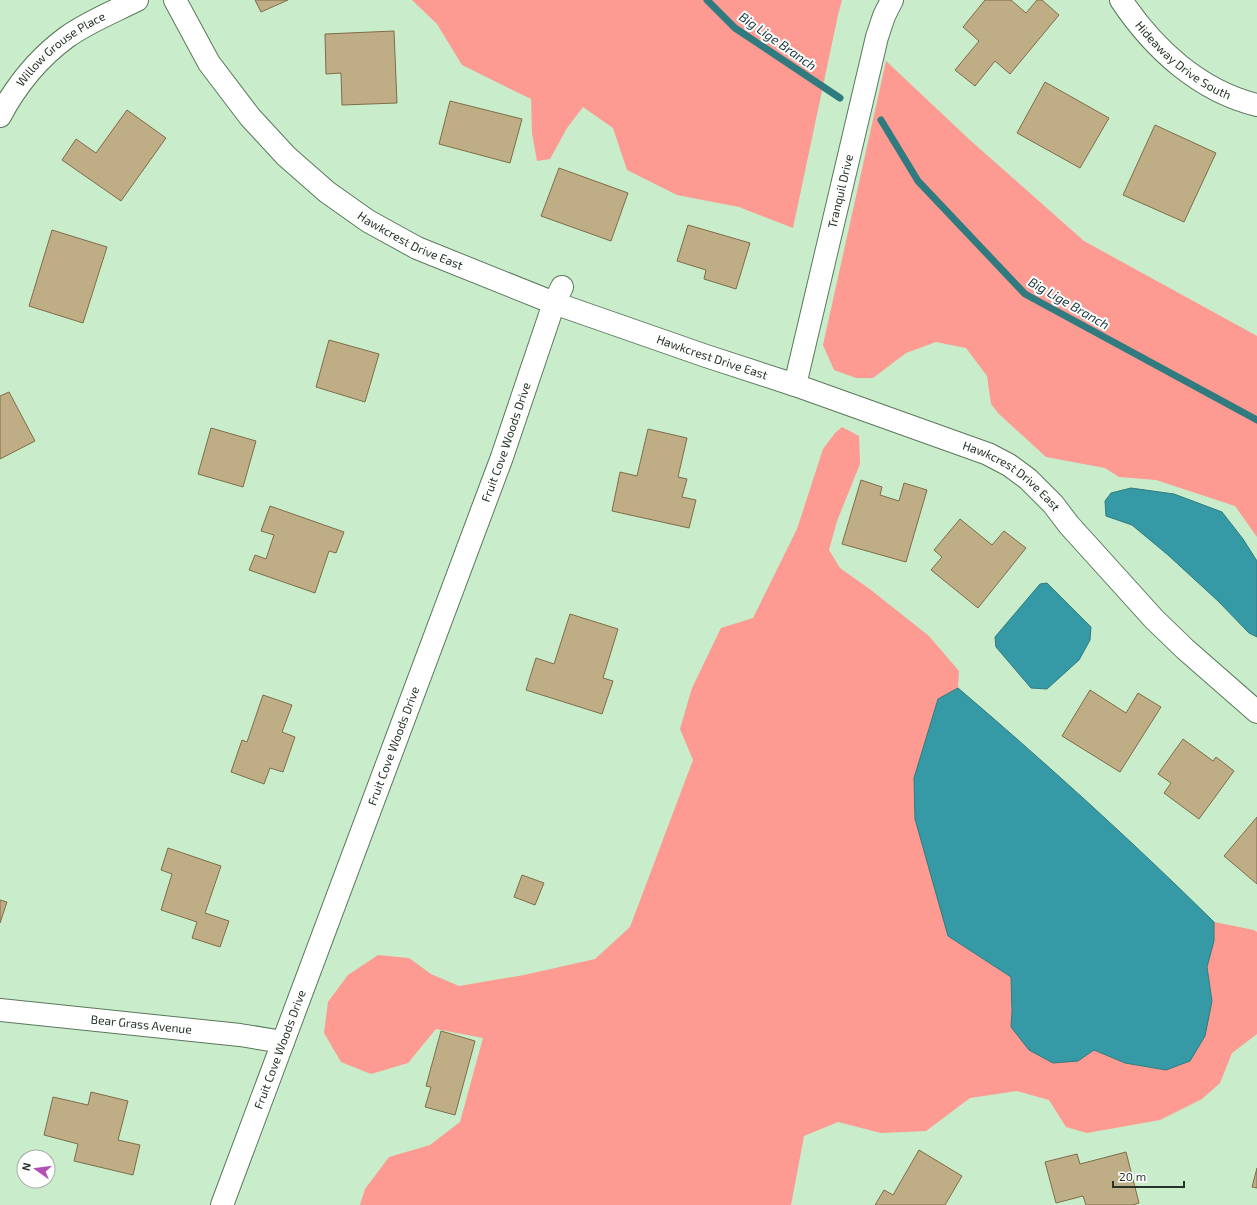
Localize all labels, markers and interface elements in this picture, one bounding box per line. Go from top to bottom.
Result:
street label: Willow Grouse Place [13,8,107,89]
water label: Big Lige Branch [736,8,820,74]
street label: Hideaway Drive South [1133,18,1234,102]
street label: Tranquil Drive [824,153,855,229]
street label: Hawkcrest Drive East [355,208,466,272]
water label: Big Lige Branch [1026,273,1112,333]
street label: Hawkcrest Drive East [655,331,770,382]
street label: Fruit Cove Woods Drive [478,380,533,504]
street label: Hawkcrest Drive East [961,438,1064,514]
street label: Fruit Cove Woods Drive [364,684,422,807]
street label: Fruit Cove Woods Drive [251,988,308,1111]
street label: Bear Grass Avenue [90,1011,193,1036]
north arrow [16,1149,56,1189]
text: N [19,1161,33,1172]
scale bar [1113,1163,1184,1189]
text: 20 m [1119,1169,1146,1183]

